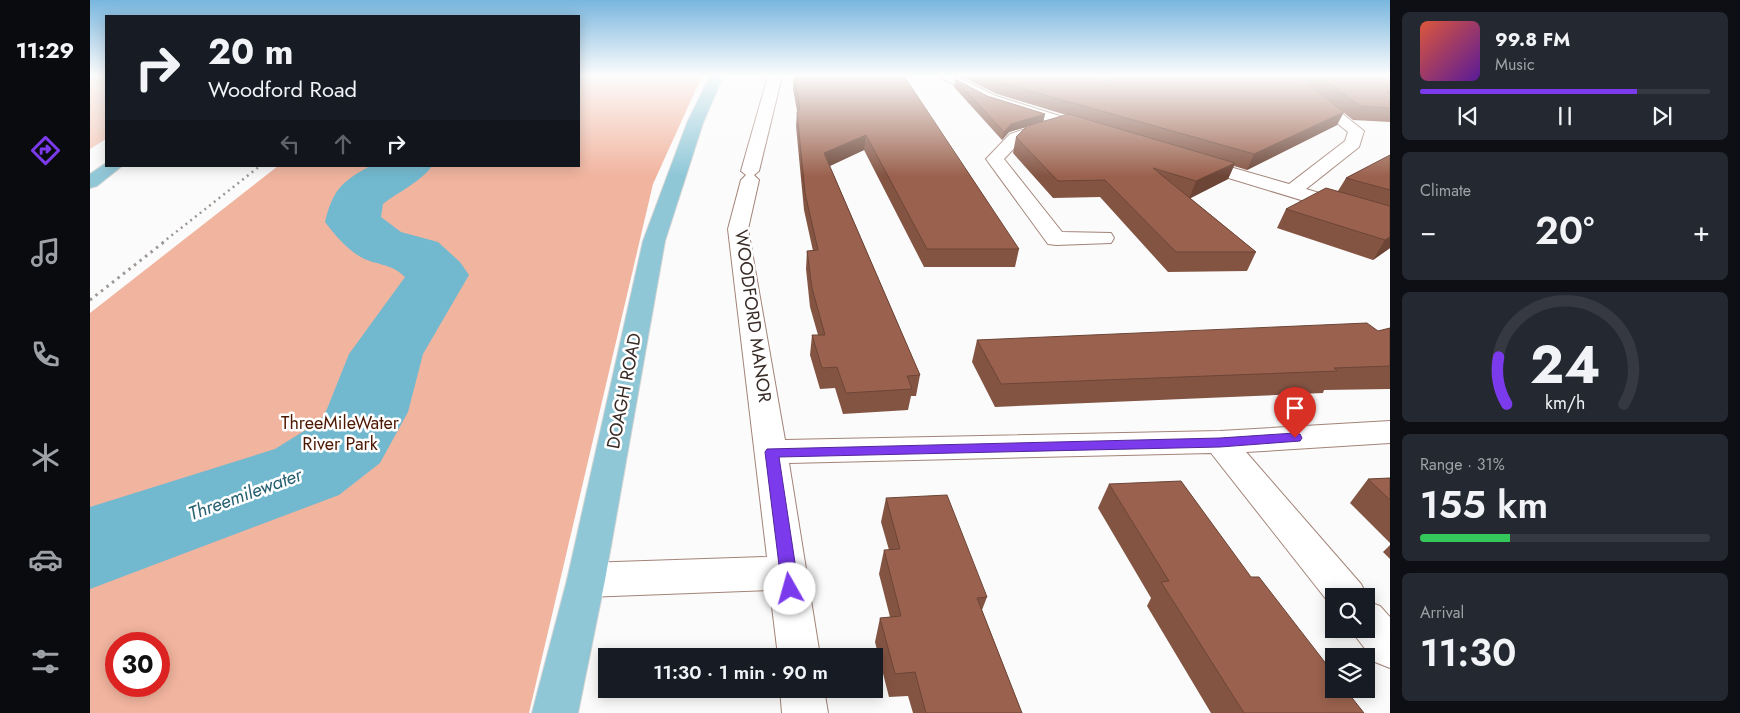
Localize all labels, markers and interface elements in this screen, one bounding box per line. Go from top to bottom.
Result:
text: 99.8 FM [1495,26,1570,53]
text: 20 m [208,27,293,77]
text: 11:29 [16,34,74,66]
icon: right [125,35,190,100]
text: Music [1495,53,1535,76]
text: Woodford Road [208,73,357,105]
icon: previous [1454,102,1482,130]
icon: pause [1551,102,1579,130]
icon: next [1648,102,1676,130]
icon: left [276,130,304,158]
icon: ahead [329,130,357,158]
icon: right [382,130,410,158]
icon: directions [28,133,63,168]
text: Climate [1420,179,1471,202]
text: 20° [1535,203,1594,258]
text: − [1420,211,1437,252]
text: + [1693,211,1710,252]
street label: WOODFORD MANOR [728,228,778,404]
icon: music [28,235,63,270]
text: 24 [1530,327,1600,403]
street label: DOAGH ROAD [600,331,648,451]
icon: phone [28,337,63,372]
pin [1274,387,1316,438]
text: km/h [1545,390,1585,416]
icon: arrive [1281,394,1309,422]
park label: ThreeMileWater River Park [281,410,400,457]
icon: climate [28,440,63,475]
text: Range · 31% [1420,453,1505,476]
water label: Threemilewater [184,460,307,527]
text: 155 km [1420,477,1548,532]
icon: car [28,542,63,577]
position arrow [763,562,815,614]
map controls [1325,588,1375,698]
button: search [1325,588,1375,638]
text: Arrival [1420,601,1464,624]
text: 11:30 [1420,625,1516,680]
speed limit sign: 30 [105,632,170,697]
icon: filters [28,644,63,679]
button: layers [1325,648,1375,698]
text: 11:30 · 1 min · 90 m [653,659,828,686]

